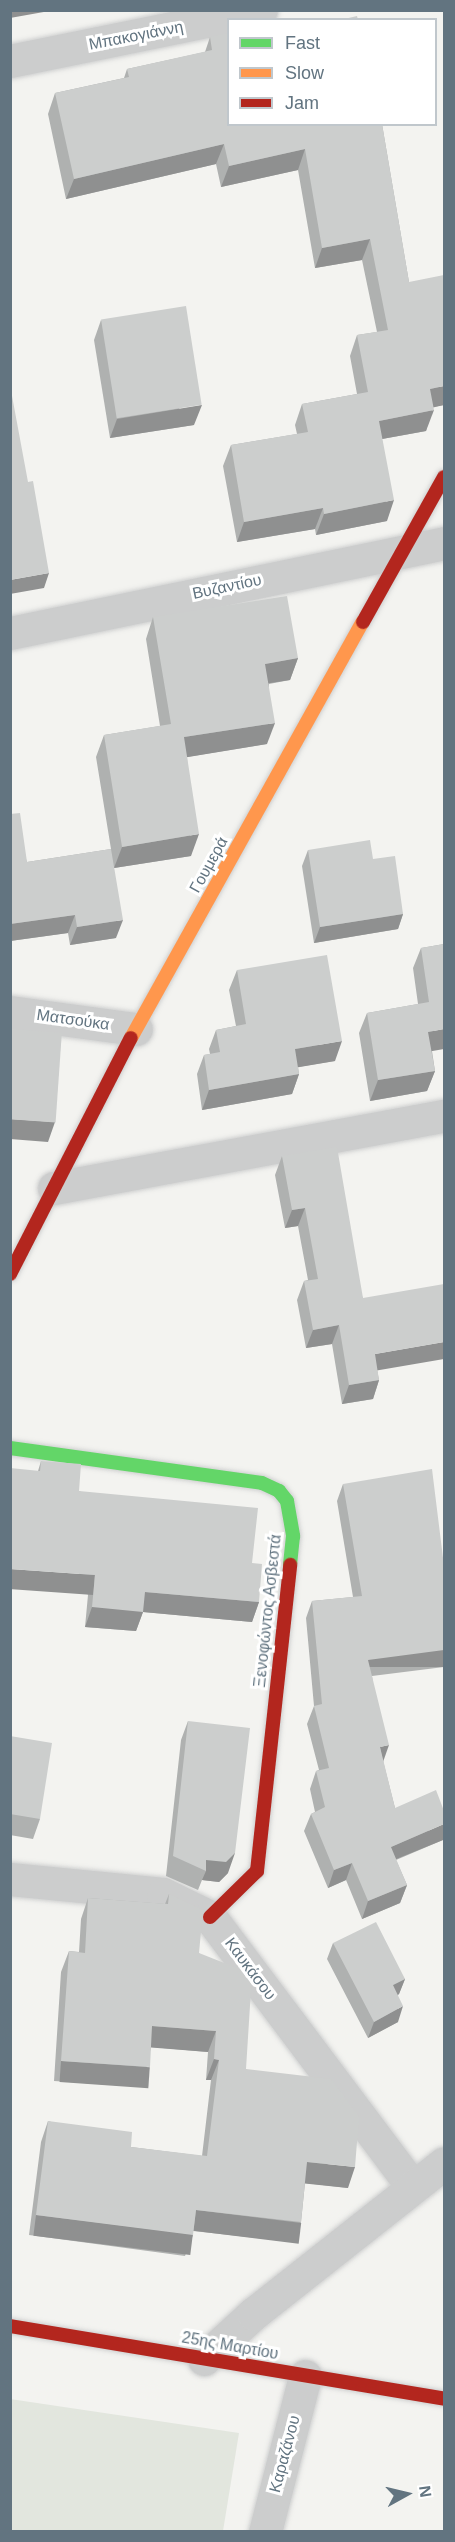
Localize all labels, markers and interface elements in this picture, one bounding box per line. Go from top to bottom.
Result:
street label: Μπακογιάννη [87,17,185,55]
legend [227,18,437,126]
text: Fast [285,33,320,53]
text: Slow [285,63,324,83]
text: Jam [285,93,319,113]
street label: Βυζαντίου [191,570,263,604]
street label: Γουμερά [186,834,232,896]
street label: Ματσούκα [35,1005,111,1035]
street label: Ξενοφώντος Ασβεστά [250,1533,286,1689]
street label: Καυκάσου [220,1934,280,2004]
street label: 25ης Μαρτίου [180,2328,280,2364]
street label: Καραζάνου [266,2413,304,2495]
north arrow [377,2464,437,2524]
text: N [416,2485,435,2498]

